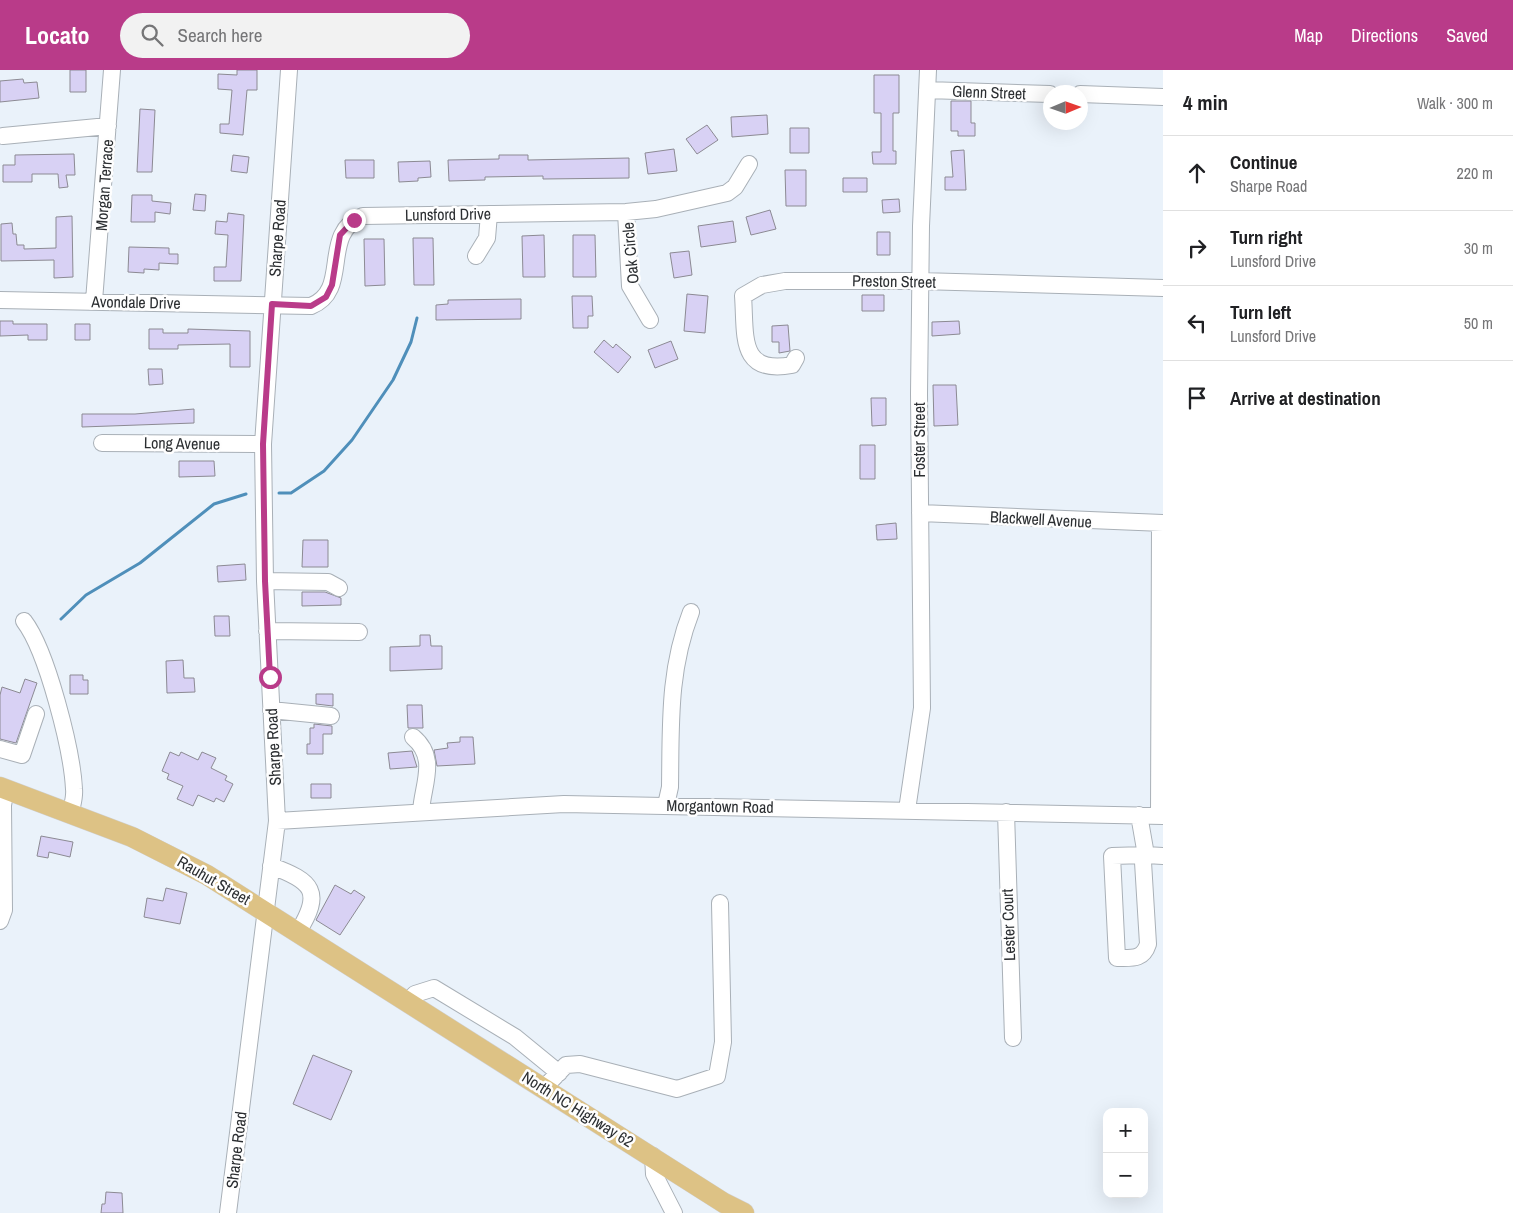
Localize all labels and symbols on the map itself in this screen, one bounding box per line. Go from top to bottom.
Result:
street label: Glenn Street [952,80,1027,104]
north arrow [1043,85,1088,130]
street label: Morgan Terrace [90,139,118,231]
street label: Sharpe Road [263,199,291,277]
street label: Lunsford Drive [405,202,491,226]
route end [343,209,366,232]
street label: Oak Circle [616,221,644,285]
street label: Preston Street [852,269,936,293]
street label: Avondale Drive [90,290,181,314]
street label: Foster Street [908,402,930,478]
street label: Long Avenue [144,431,220,455]
street label: Blackwell Avenue [990,505,1092,533]
route start [259,666,282,689]
street label: Sharpe Road [260,708,286,786]
street label: Morgantown Road [666,794,774,818]
street label: Rauhut Street [173,850,255,910]
street label: Lester Court [996,888,1020,961]
street label: North NC Highway 62 [518,1066,638,1152]
street label: Sharpe Road [220,1110,252,1190]

